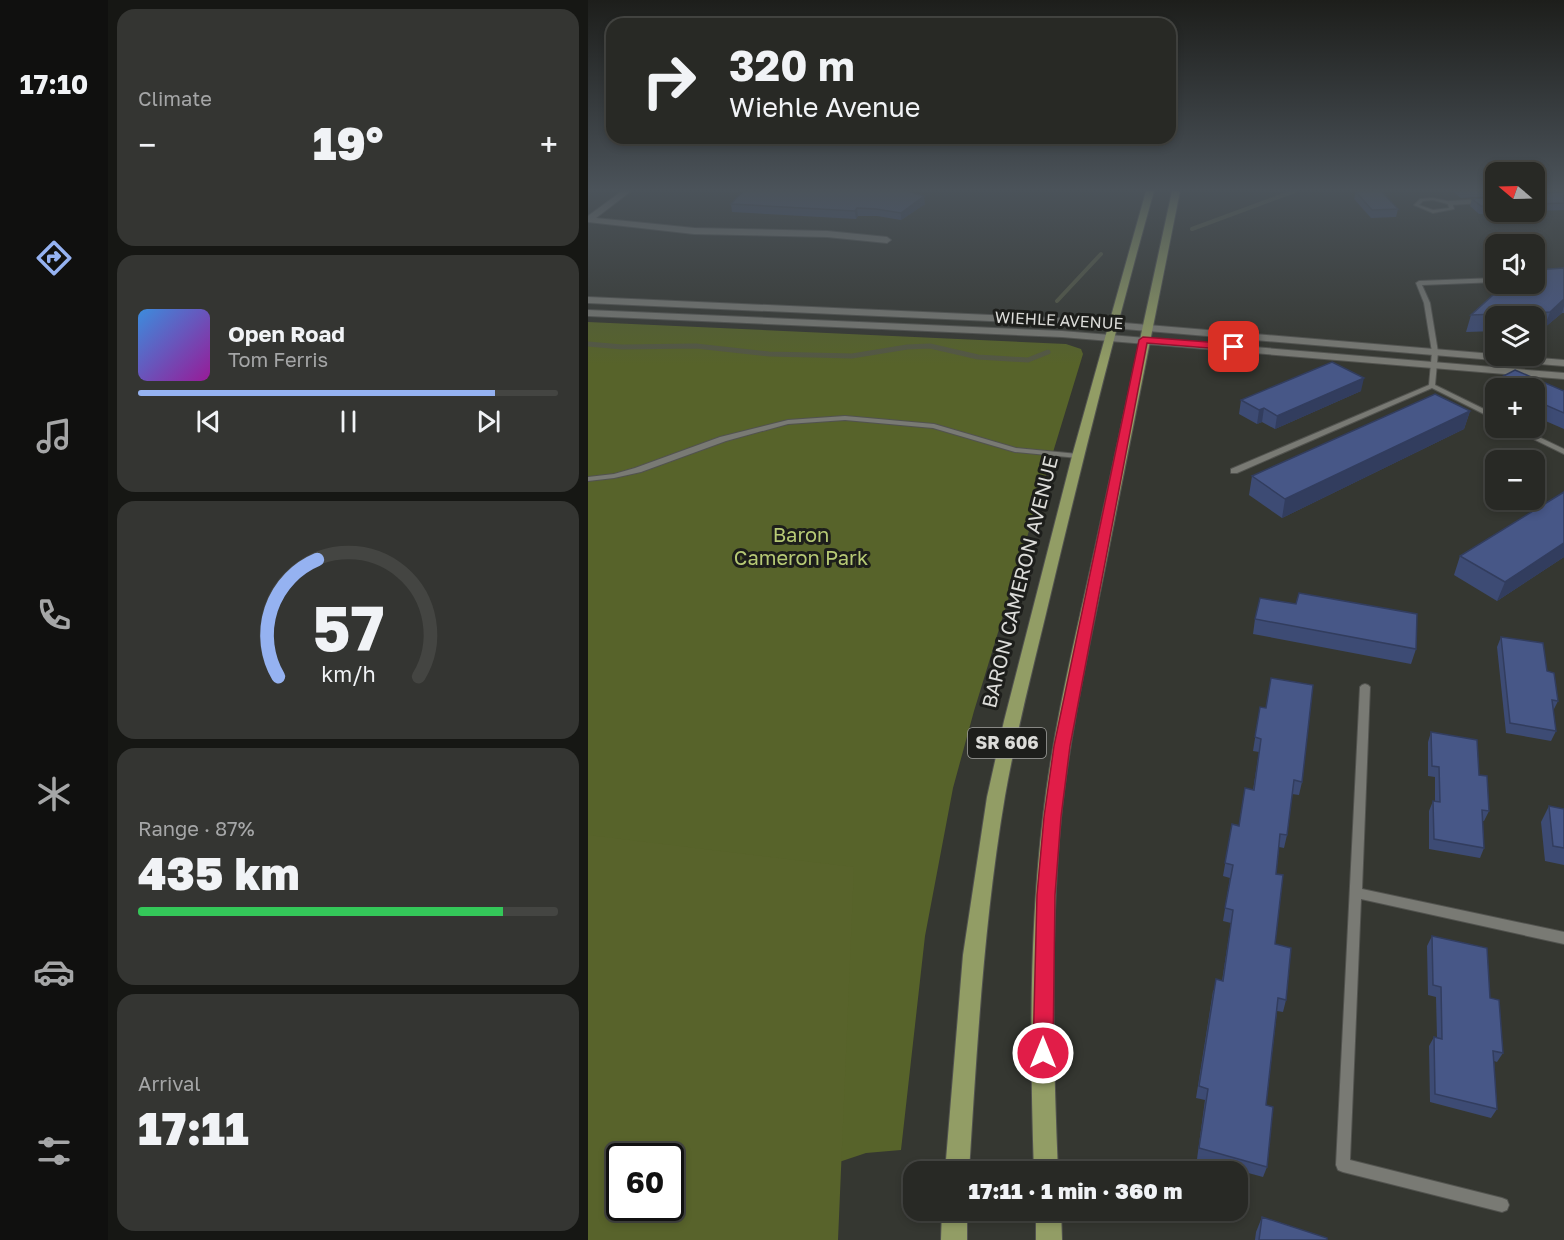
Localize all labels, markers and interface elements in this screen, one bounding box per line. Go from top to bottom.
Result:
text: 320 m [729,40,855,90]
icon: right [630,42,708,120]
text: 17:10 [20,68,88,100]
text: Climate [138,86,212,110]
text: Wiehle Avenue [729,91,921,123]
text: 19° [313,116,383,170]
text: − [138,125,156,164]
text: + [540,125,558,164]
north arrow [1485,162,1545,222]
map controls [1485,162,1545,510]
button: sound [1485,234,1545,294]
icon: directions [33,237,75,279]
button: layers [1485,306,1545,366]
street label: WIEHLE AVENUE [994,307,1124,333]
text: Open Road [228,320,345,347]
pin [1208,321,1259,372]
icon: arrive [1217,330,1250,363]
text: Tom Ferris [228,347,328,371]
button: + [1485,378,1545,438]
icon: previous [192,405,225,438]
icon: pause [332,405,365,438]
icon: next [472,405,505,438]
icon: music [33,415,75,457]
button: − [1485,450,1545,510]
street label: BARON CAMERON AVENUE [976,453,1062,710]
park label: Baron Cameron Park [734,522,868,569]
text: 57 [312,590,384,665]
icon: phone [33,594,75,636]
text: km/h [321,661,375,687]
road number: SR 606 [968,728,1046,758]
icon: climate [33,773,75,815]
text: Range · 87% [138,816,255,840]
text: 435 km [138,846,300,900]
icon: car [33,951,75,993]
position arrow [1011,1021,1075,1085]
text: Arrival [138,1071,201,1095]
text: 17:11 [138,1101,249,1155]
icon: filters [33,1130,75,1172]
speed limit sign: 60 [606,1143,684,1221]
text: 17:11 · 1 min · 360 m [969,1177,1182,1204]

